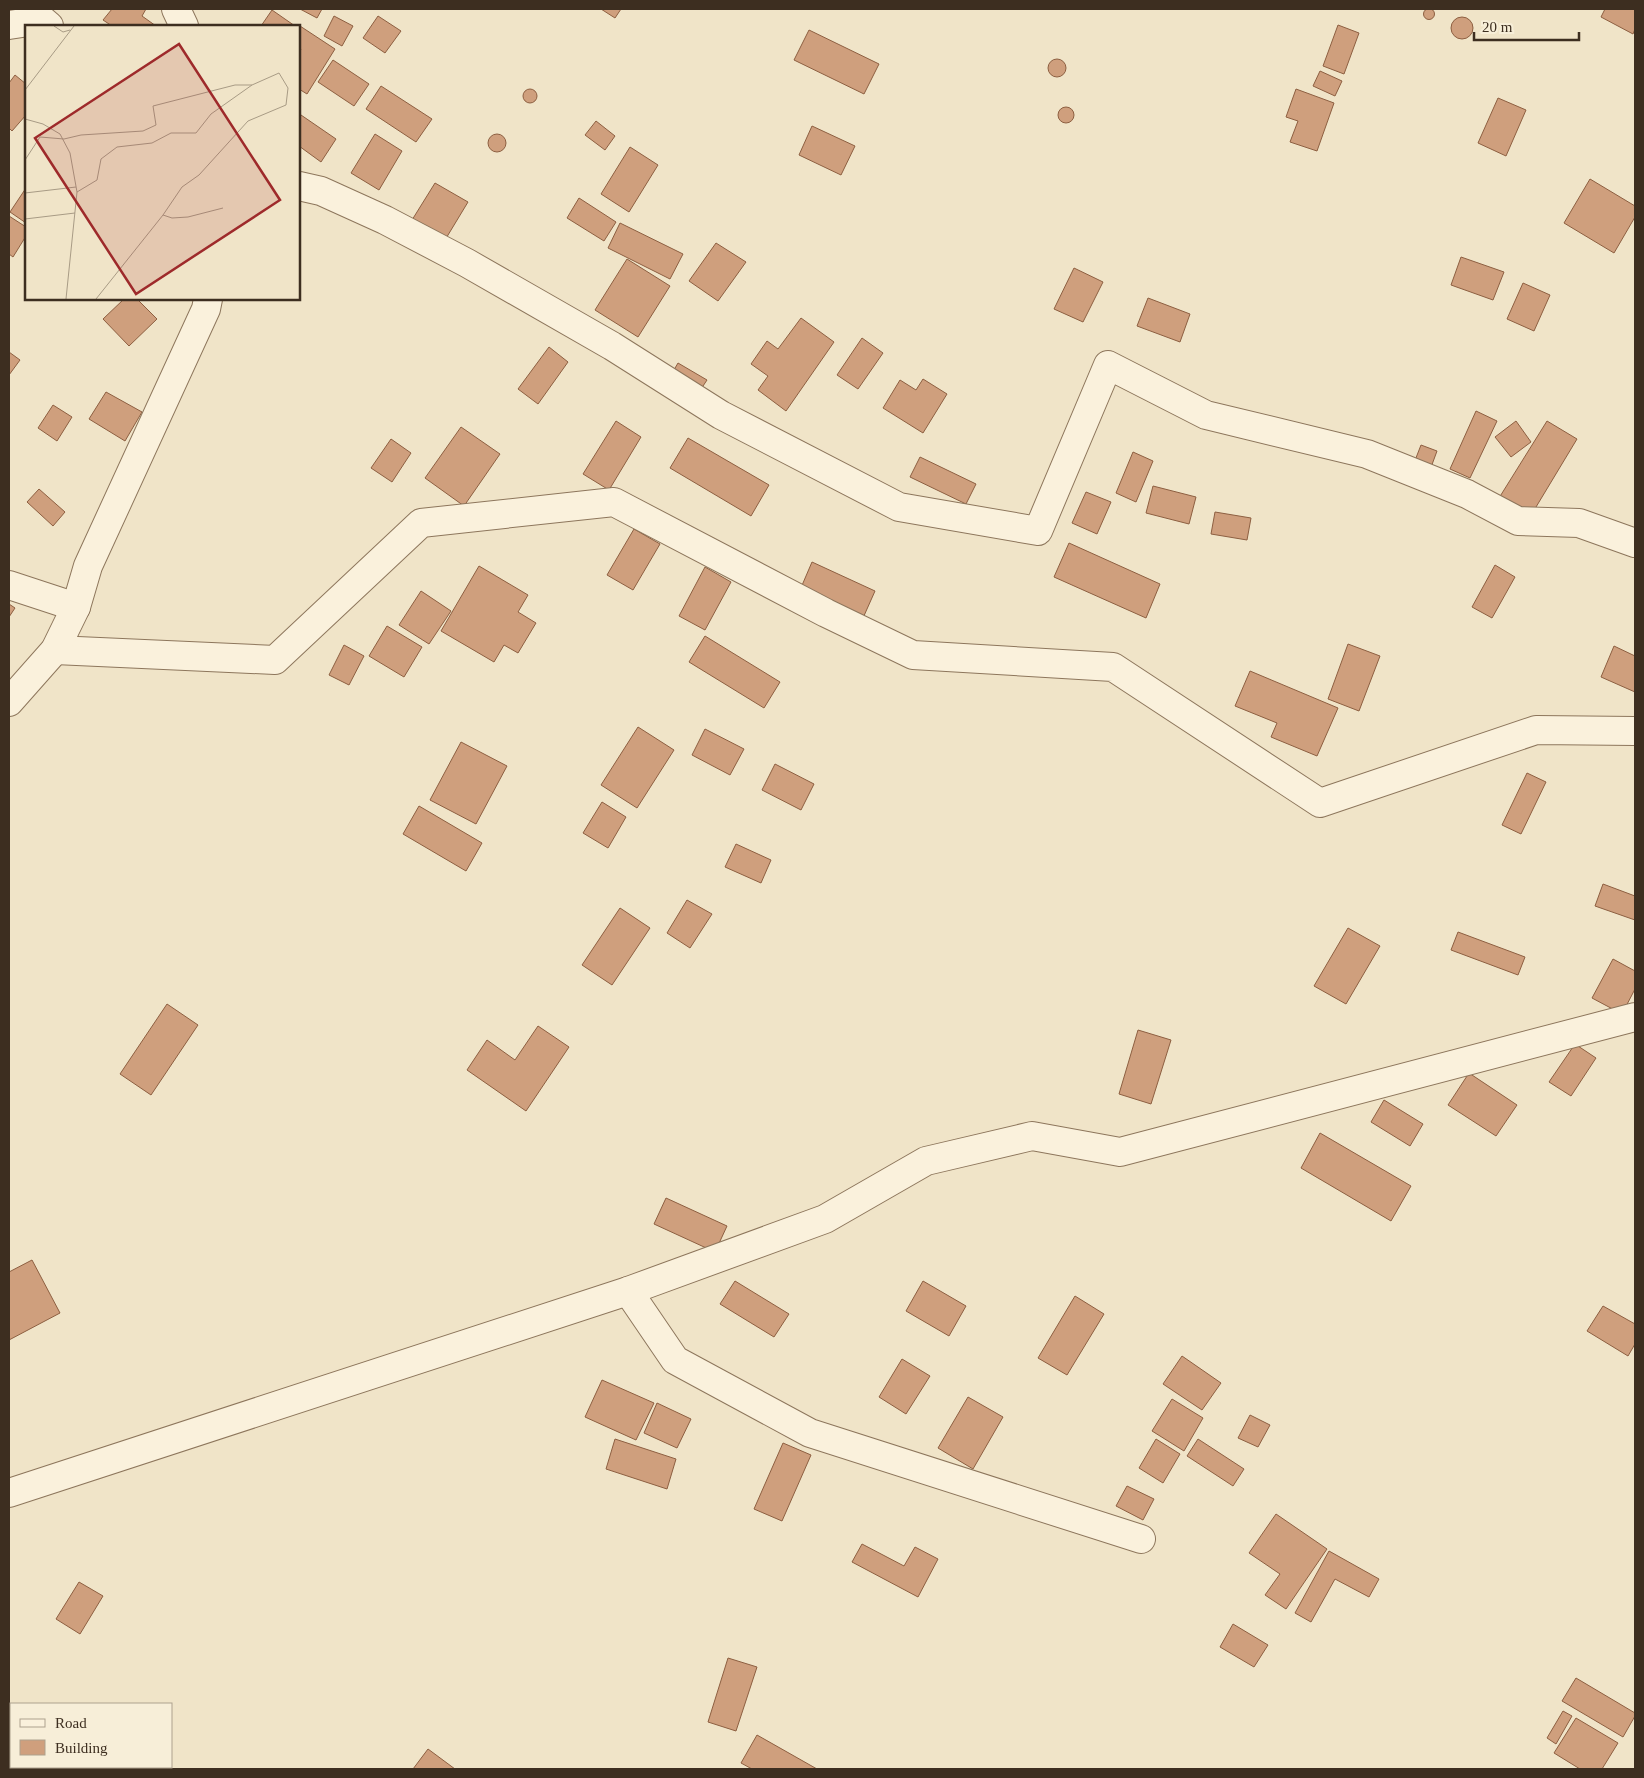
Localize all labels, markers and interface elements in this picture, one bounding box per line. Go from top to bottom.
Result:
scale bar [1474,10,1579,42]
text: 20 m [1482,19,1513,35]
inset map [25,25,300,300]
legend [10,1703,172,1768]
text: Road [55,1715,87,1731]
text: Building [55,1740,108,1756]

